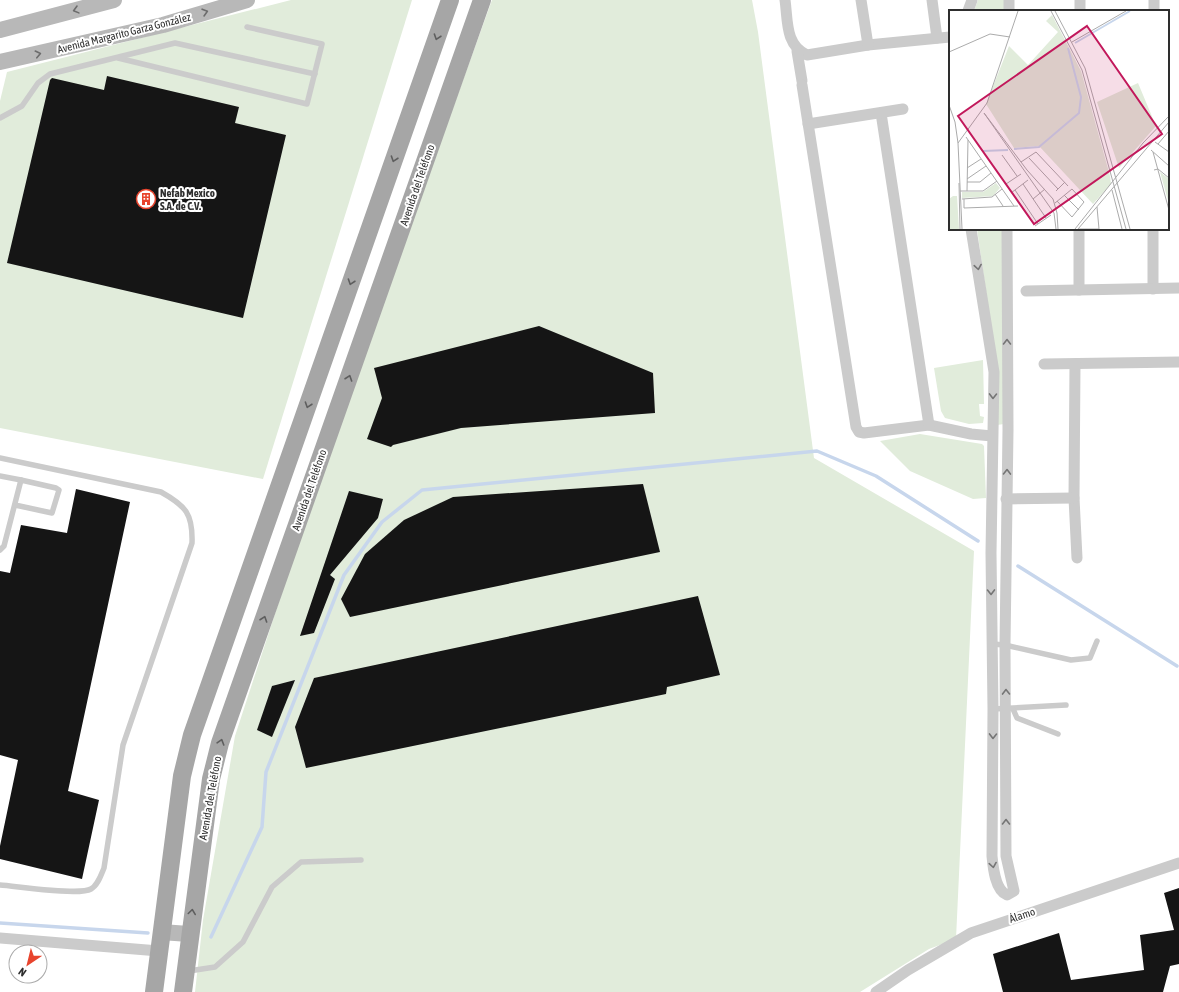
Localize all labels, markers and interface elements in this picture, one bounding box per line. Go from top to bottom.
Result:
one-way arrow [73,5,80,14]
one-way arrow [201,8,208,17]
inset map [949,10,1169,230]
street label: Avenida Margarito Garza González [56,11,192,55]
one-way arrow [433,33,441,40]
one-way arrow [35,50,41,58]
street label: Avenida del Teléfono [398,143,436,227]
one-way arrow [390,156,398,163]
place label: Nefab Mexico S.A. de C.V. [160,187,215,212]
building icon: Nefab Mexico S.A. de C.V. [135,188,157,210]
one-way arrow [973,264,982,271]
one-way arrow [347,279,355,286]
one-way arrow [1003,339,1011,345]
one-way arrow [344,375,352,382]
one-way arrow [989,393,997,399]
one-way arrow [304,401,312,408]
street label: Avenida del Teléfono [290,448,328,532]
one-way arrow [1003,469,1011,475]
one-way arrow [987,589,995,595]
one-way arrow [259,616,267,623]
one-way arrow [1002,689,1010,695]
one-way arrow [989,733,997,739]
one-way arrow [216,739,225,746]
street label: Avenida del Teléfono [197,755,223,841]
one-way arrow [1002,819,1010,825]
one-way arrow [988,862,997,869]
street label: Álamo [1008,905,1036,925]
one-way arrow [187,909,196,915]
north arrow [8,944,48,984]
text: N [16,965,28,979]

